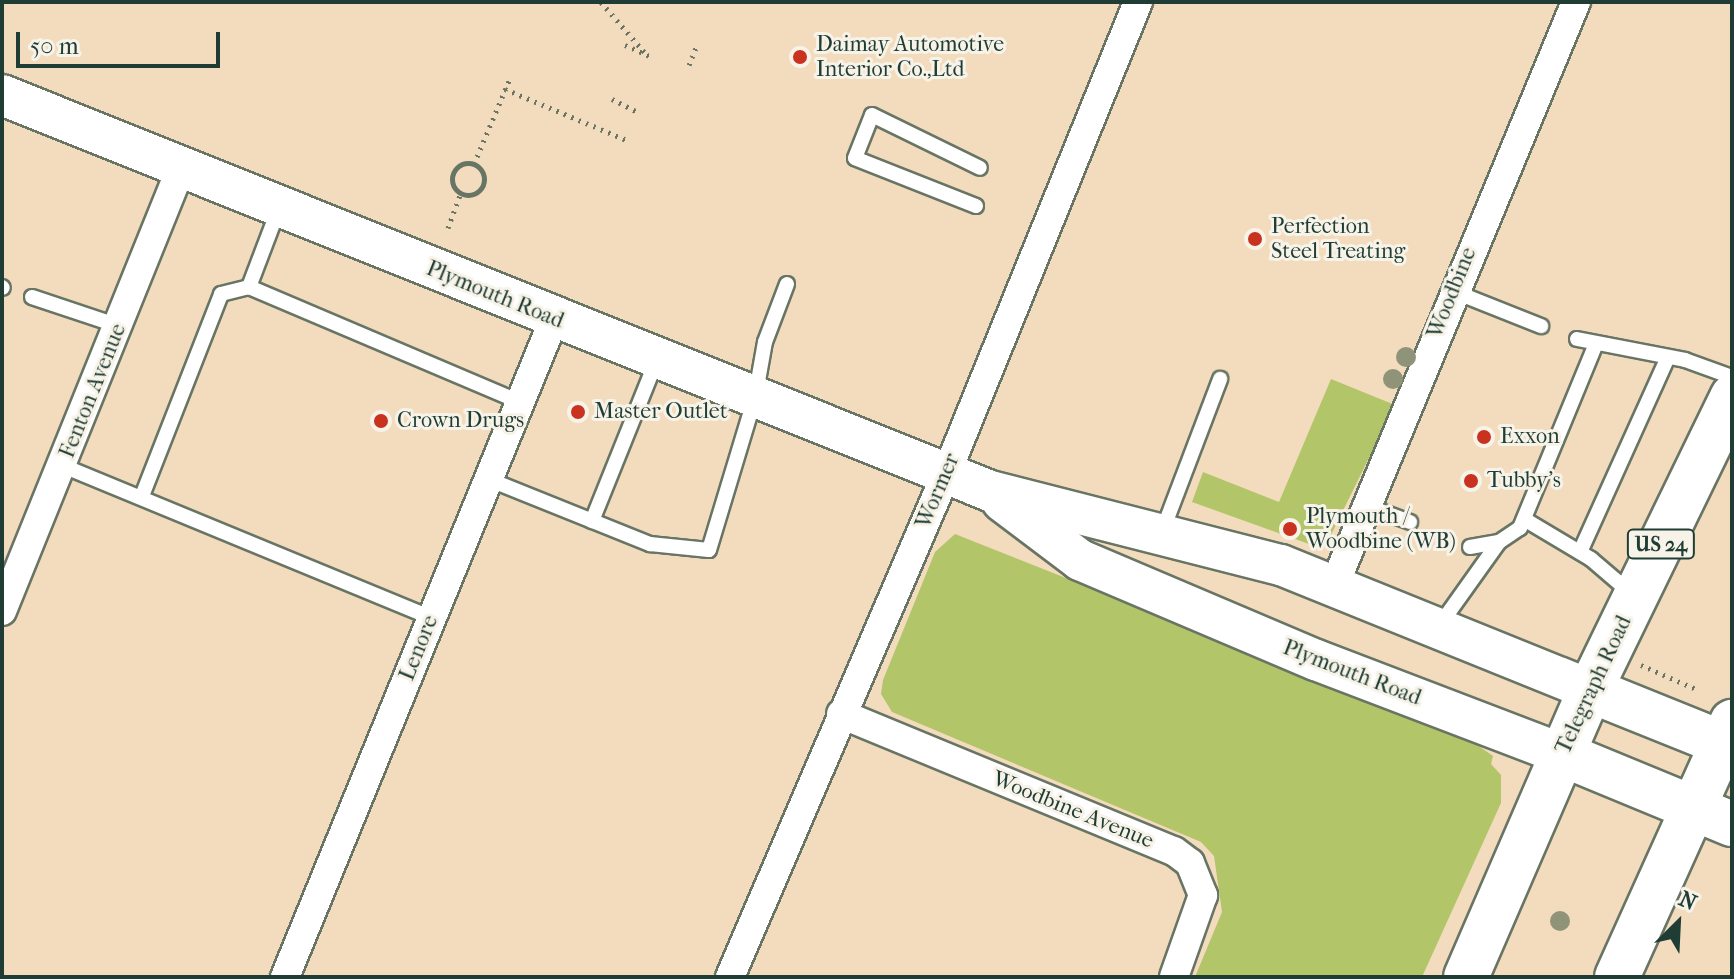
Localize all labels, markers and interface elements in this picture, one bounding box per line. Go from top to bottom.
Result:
scale bar [20,16,224,66]
place label: Daimay Automotive Interior Co.,Ltd [816,31,1004,82]
text: 50 m [30,32,79,60]
marker: Daimay Automotive Interior Co.,Ltd [791,48,809,66]
place label: Perfection Steel Treating [1271,213,1405,264]
marker: Perfection Steel Treating [1246,230,1264,248]
street label: Woodbine [1422,244,1482,342]
street label: Plymouth Road [422,255,568,335]
street label: Fenton Avenue [54,320,132,462]
place label: Master Outlet [594,399,728,425]
marker: Master Outlet [569,403,587,421]
place label: Crown Drugs [397,408,524,434]
marker: Crown Drugs [372,412,390,430]
place label: Exxon [1500,424,1560,450]
marker: Exxon [1475,428,1493,446]
street label: Wormer [910,450,966,532]
place label: Tubby's [1487,468,1561,494]
marker: Tubby's [1462,472,1480,490]
place label: Plymouth / Woodbine (WB) [1306,503,1456,554]
marker: Plymouth / Woodbine (WB) [1281,520,1299,538]
road number: US 24 [1625,528,1697,560]
street label: Lenore [394,612,444,684]
street label: Telegraph Road [1550,612,1638,758]
street label: Plymouth Road [1279,635,1425,711]
street label: Woodbine Avenue [989,766,1157,854]
north arrow [1638,883,1718,963]
text: N [1675,886,1701,916]

